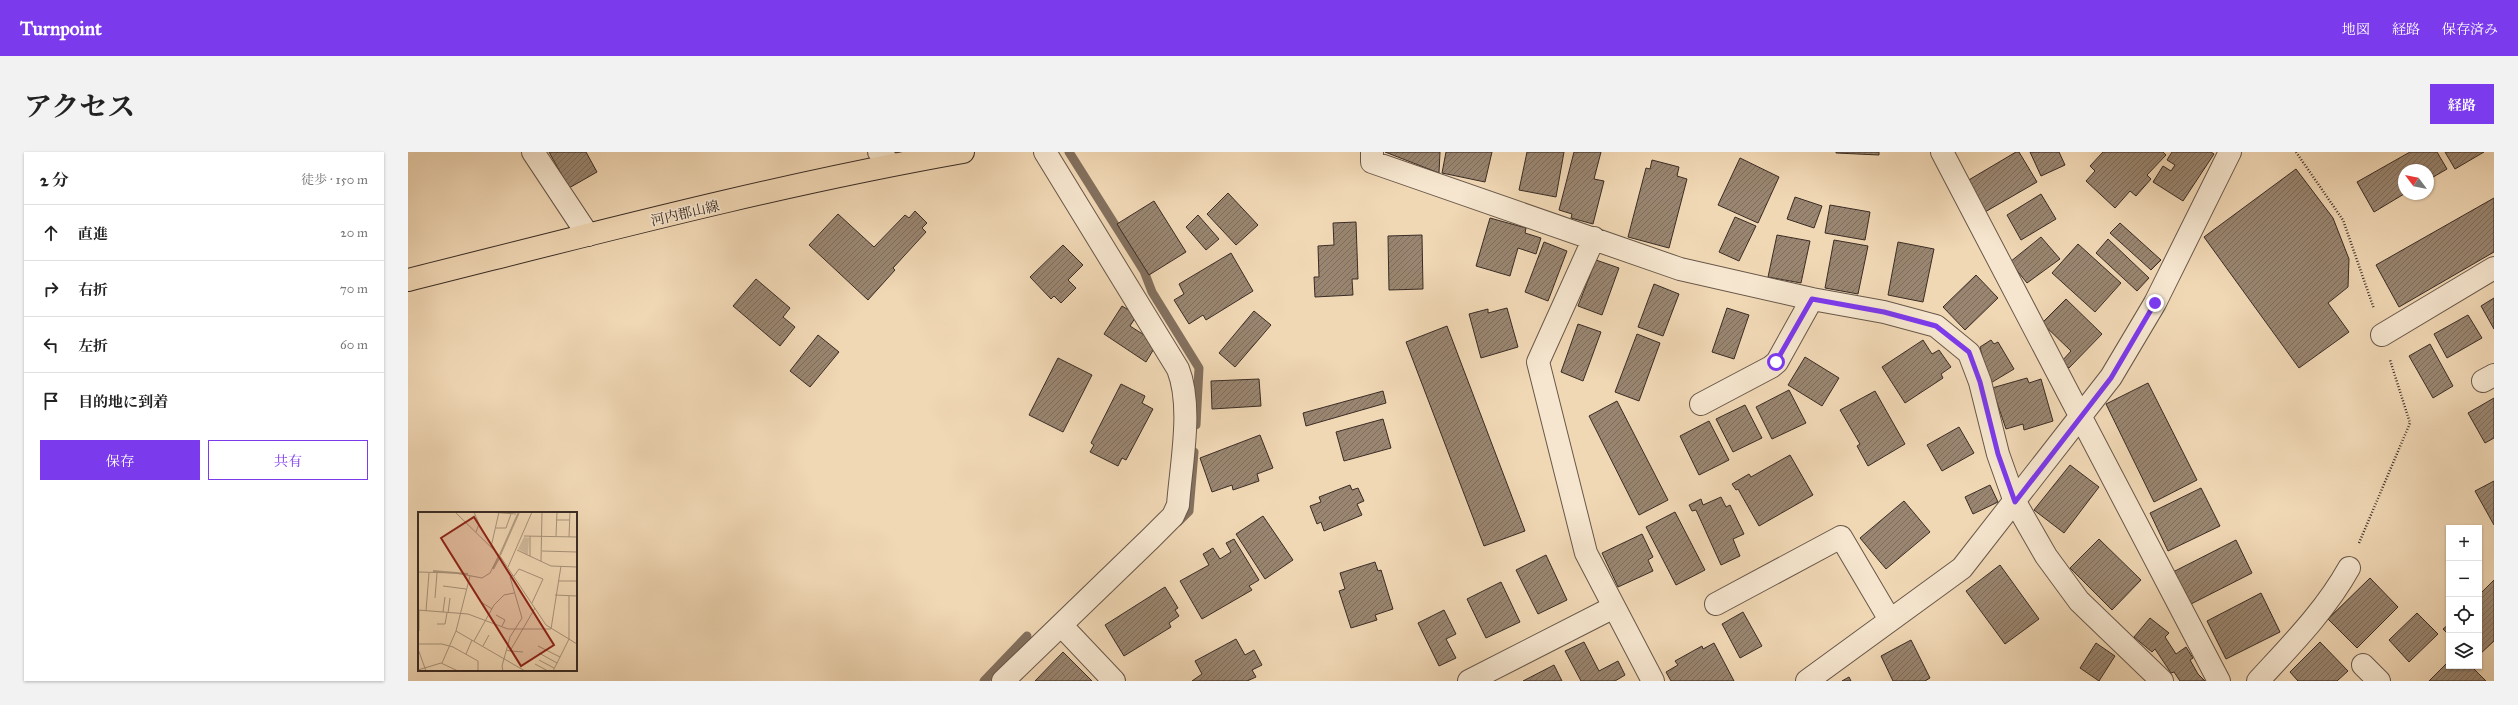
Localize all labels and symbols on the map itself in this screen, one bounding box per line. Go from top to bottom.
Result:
north arrow [2398,164,2434,200]
street label: 河内郡山線 [649,197,721,230]
route end [2146,294,2164,312]
route start [1767,353,1785,371]
inset map [418,512,577,671]

